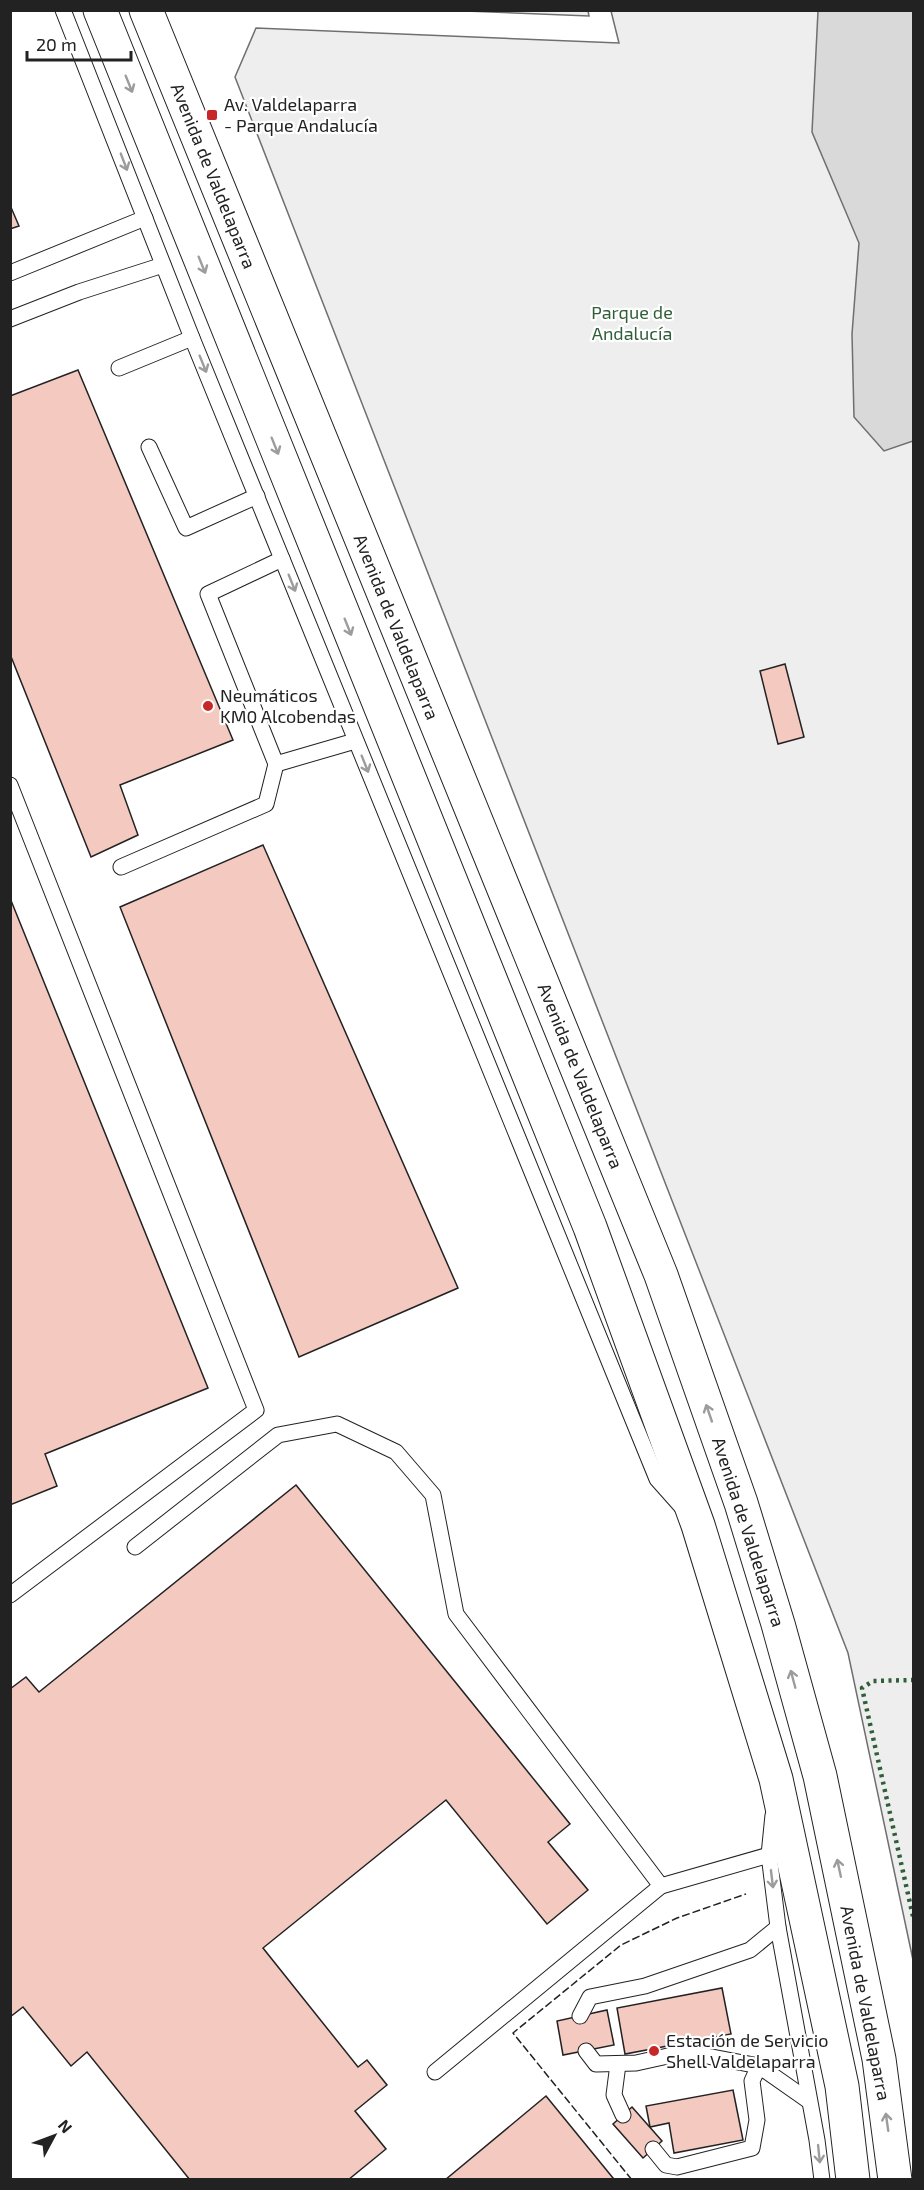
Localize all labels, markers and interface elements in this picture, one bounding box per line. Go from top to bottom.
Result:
scale bar [27,24,130,62]
text: 20 m [36,33,77,55]
one-way arrow [124,75,135,93]
street label: Avenida de Valdelaparra [167,80,261,272]
place label: Av. Valdelaparra - Parque Andalucía [224,93,378,136]
marker: Av. Valdelaparra - Parque Andalucía [205,108,219,122]
one-way arrow [119,153,130,171]
one-way arrow [197,256,208,274]
park label: Parque de Andalucía [591,301,673,344]
one-way arrow [198,354,209,372]
one-way arrow [270,437,281,455]
street label: Avenida de Valdelaparra [350,531,444,723]
one-way arrow [287,573,298,592]
one-way arrow [343,617,354,636]
place label: Neumáticos KM0 Alcobendas [220,684,356,727]
marker: Neumáticos KM0 Alcobendas [201,699,215,713]
one-way arrow [360,754,371,773]
street label: Avenida de Valdelaparra [534,980,628,1172]
one-way arrow [703,1404,714,1423]
street label: Avenida de Valdelaparra [708,1434,790,1629]
one-way arrow [787,1670,798,1689]
one-way arrow [833,1859,845,1878]
one-way arrow [767,1869,778,1889]
street label: Avenida de Valdelaparra [836,1903,896,2102]
place label: Estación de Servicio Shell Valdelaparra [666,2029,828,2072]
marker: Estación de Servicio Shell Valdelaparra [647,2044,661,2058]
north arrow [24,2106,84,2166]
one-way arrow [881,2112,892,2132]
text: N [55,2115,77,2136]
one-way arrow [814,2144,825,2164]

